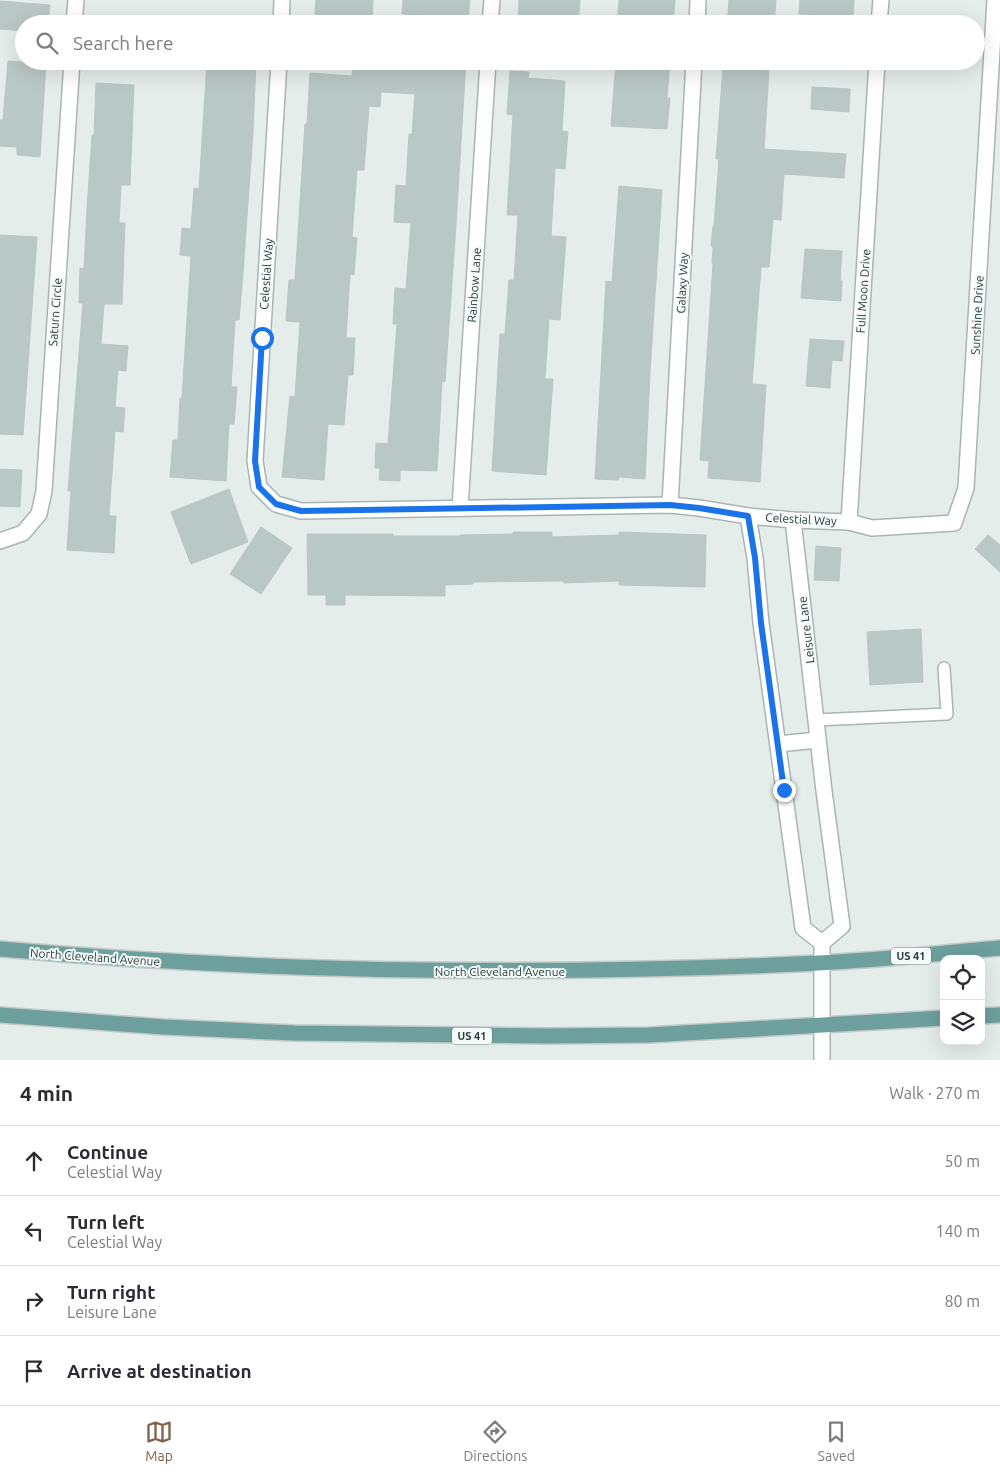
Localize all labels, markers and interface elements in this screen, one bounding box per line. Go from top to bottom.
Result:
search box [15,15,985,70]
icon: search [33,29,61,57]
text: Search here [73,32,173,54]
street label: Celestial Way [257,238,275,310]
street label: Rainbow Lane [465,247,483,323]
street label: Full Moon Drive [854,248,872,334]
street label: Galaxy Way [674,252,690,314]
street label: Sunshine Drive [968,275,986,355]
street label: Saturn Circle [46,277,64,347]
route start [251,327,274,350]
street label: Celestial Way [765,511,837,527]
street label: Leisure Lane [795,596,817,664]
route end [773,779,796,802]
street label: North Cleveland Avenue [29,946,161,968]
road number: US 41 [891,948,931,964]
map controls [940,955,985,1045]
button: locate [940,955,985,1000]
street label: North Cleveland Avenue [435,965,565,978]
button: layers [940,1000,985,1045]
road number: US 41 [452,1028,492,1044]
text: 4 min [20,1081,73,1105]
text: Walk · 270 m [889,1084,980,1102]
text: Continue [67,1141,148,1163]
icon: ahead [20,1147,48,1175]
text: 50 m [944,1152,980,1170]
text: Celestial Way [67,1163,162,1181]
text: Turn left [67,1211,145,1233]
icon: left [20,1217,48,1245]
text: 140 m [935,1222,980,1240]
text: Celestial Way [67,1233,162,1251]
text: Turn right [67,1281,155,1303]
icon: right [20,1287,48,1315]
text: 80 m [944,1292,980,1310]
text: Leisure Lane [67,1303,157,1321]
icon: arrive [20,1357,48,1385]
text: Arrive at destination [67,1360,252,1382]
tab: Map [145,1418,173,1464]
tab: Directions [463,1418,527,1464]
tab: Saved [818,1418,855,1464]

